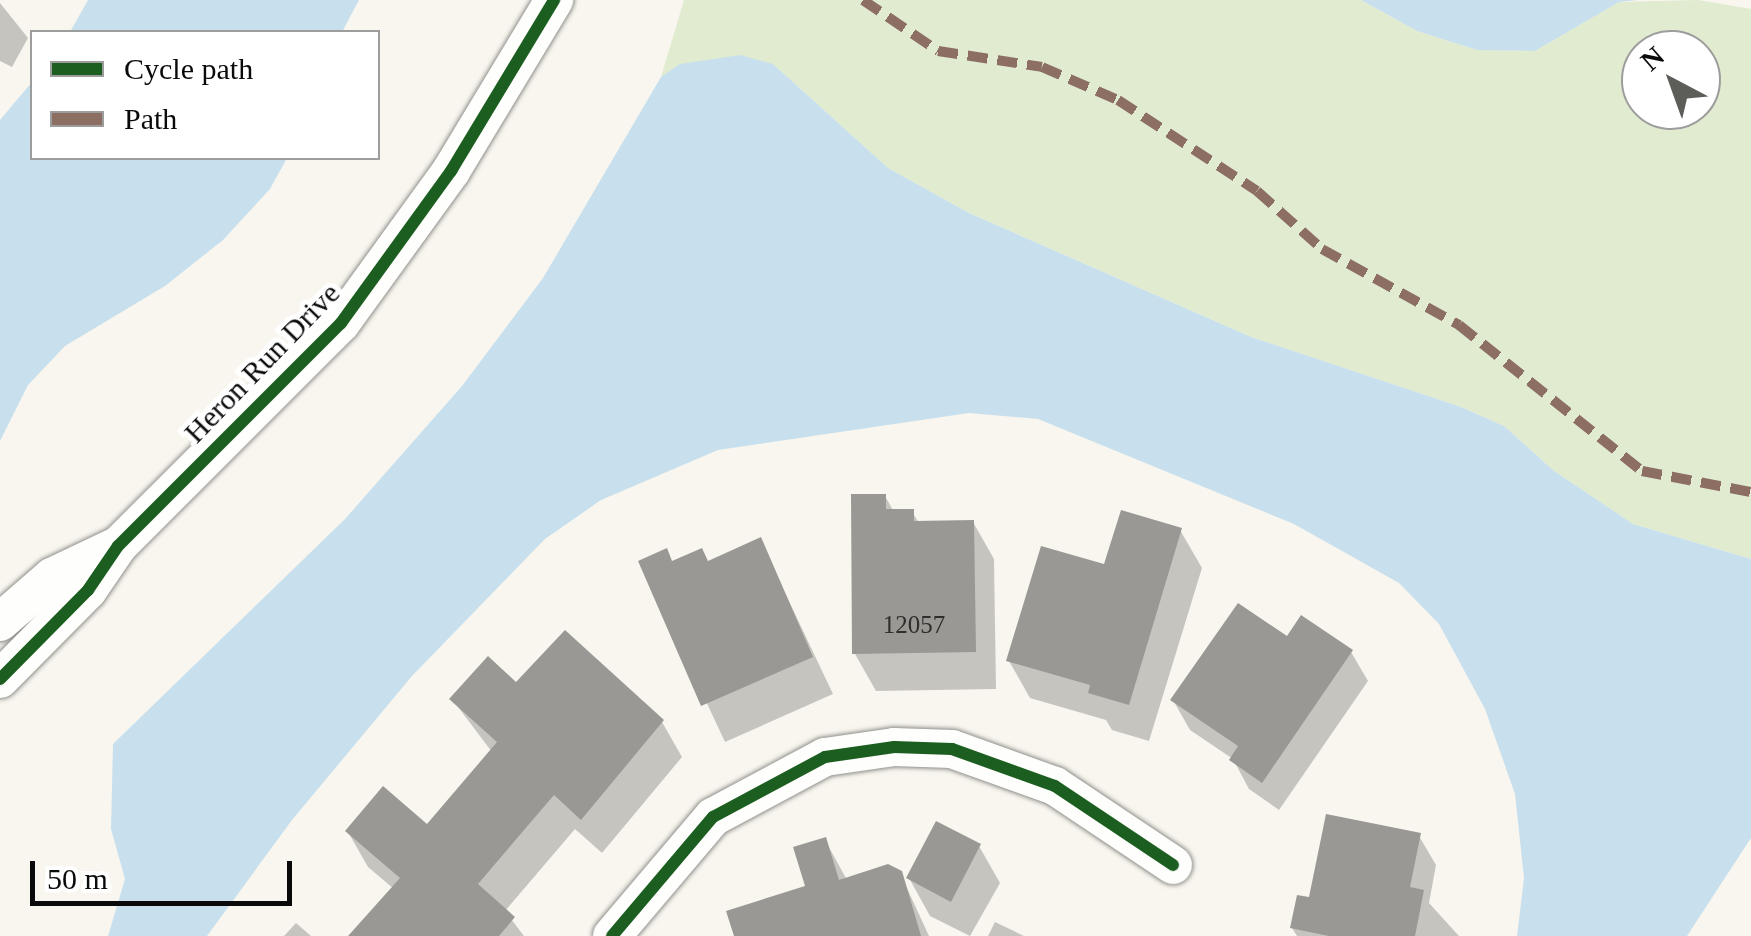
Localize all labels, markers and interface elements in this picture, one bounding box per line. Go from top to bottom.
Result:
legend [30,30,380,160]
north arrow [1621,30,1721,130]
text: N [1634,40,1670,77]
text: Cycle path [124,52,253,85]
text: Path [124,102,177,135]
street label: Heron Run Drive [177,276,347,450]
house number: 12057 [883,610,945,640]
scale bar [35,841,298,903]
text: 50 m [47,862,108,895]

